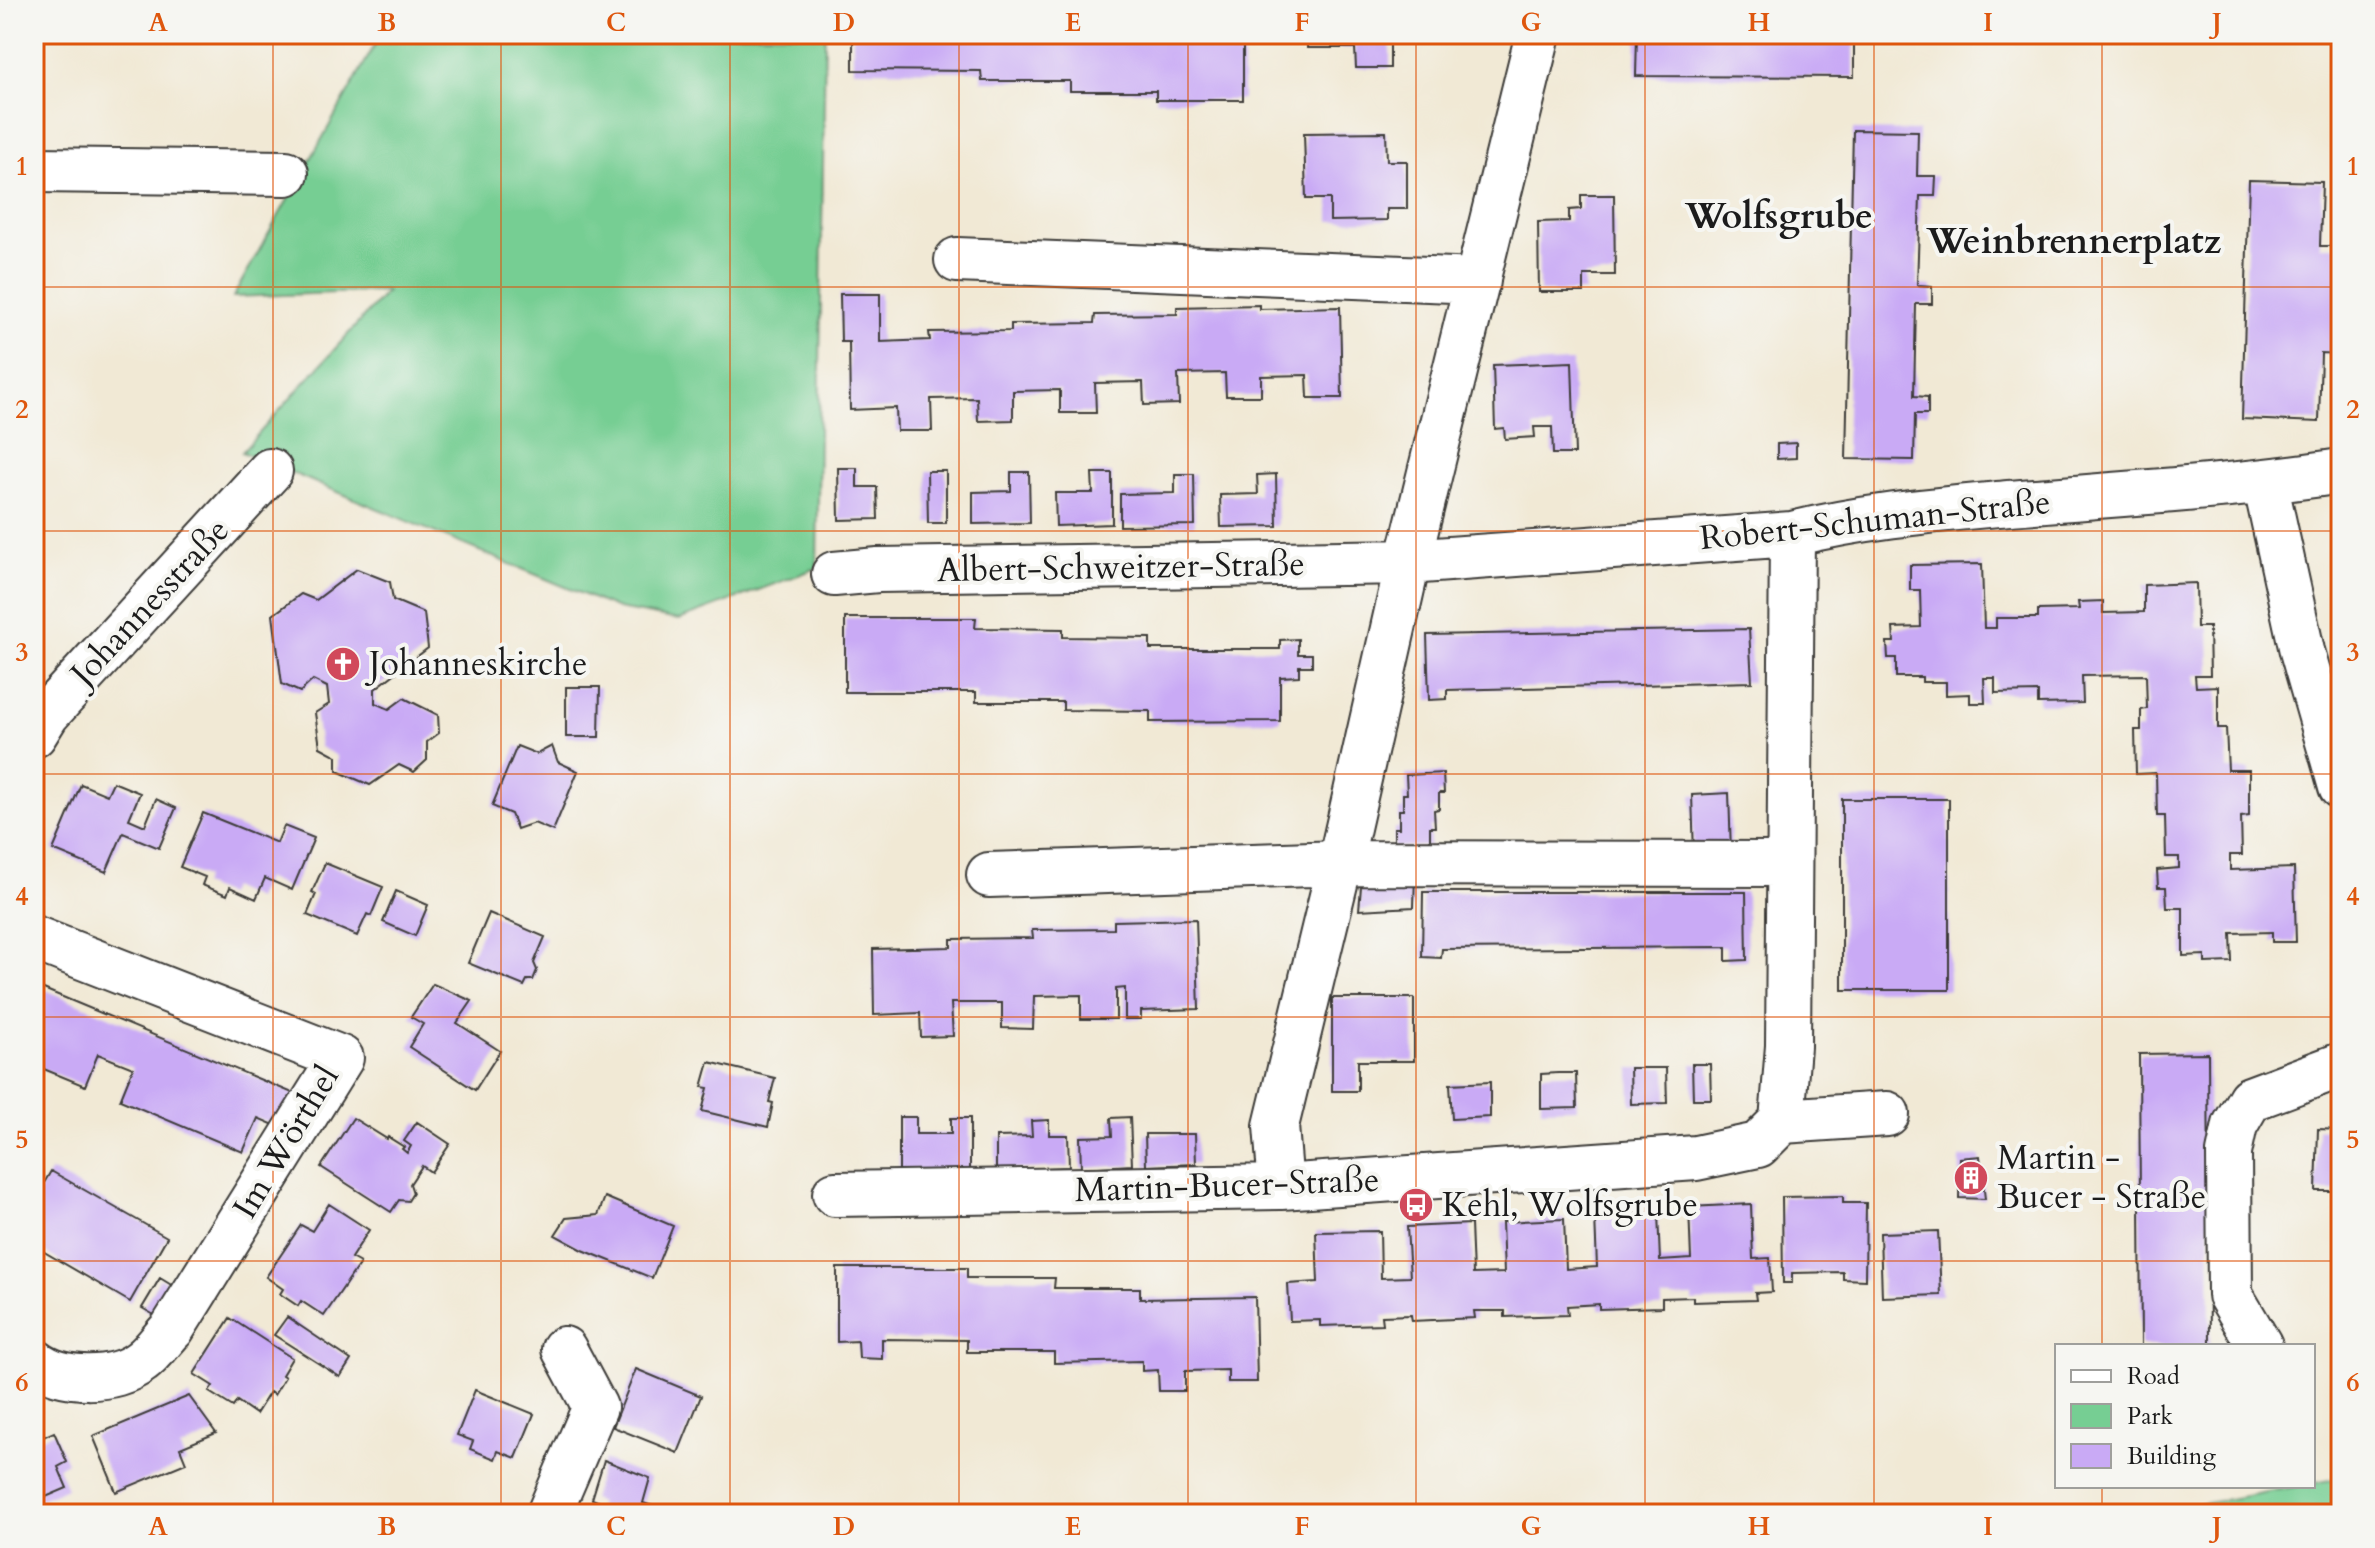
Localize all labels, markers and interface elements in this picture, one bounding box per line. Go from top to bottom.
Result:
text: A [148,5,168,40]
text: B [378,5,396,40]
text: C [606,5,626,40]
text: D [833,5,855,40]
text: E [1065,5,1081,40]
text: F [1294,5,1310,40]
text: G [1520,5,1542,40]
text: H [1748,5,1771,40]
text: I [1983,5,1993,40]
text: J [2208,5,2222,40]
text: 1 [15,149,29,184]
text: 1 [2346,149,2360,184]
district label: Wolfsgrube [1684,192,1873,241]
district label: Weinbrennerplatz [1926,217,2222,266]
text: 2 [15,392,29,427]
text: 2 [2346,392,2360,427]
street label: Robert-Schuman-Straße [1697,479,2053,561]
street label: Johannesstraße [57,508,240,699]
street label: Albert-Schweitzer-Straße [937,541,1305,593]
text: 3 [15,635,29,670]
text: 3 [2346,635,2360,670]
place label: Johanneskirche [364,641,587,687]
church icon: Johanneskirche [324,645,362,683]
text: 4 [15,879,29,914]
text: 4 [2346,879,2360,914]
street label: Im Wörthel [222,1056,350,1227]
text: 5 [15,1122,29,1157]
text: 5 [2346,1122,2360,1157]
place label: Martin - Bucer - Straße [1997,1135,2206,1220]
street label: Martin-Bucer-Straße [1074,1157,1380,1213]
building icon: Martin - Bucer - Straße [1952,1159,1990,1197]
place label: Kehl, Wolfsgrube [1442,1182,1698,1228]
bus stop icon: Kehl, Wolfsgrube [1397,1186,1435,1224]
legend [2055,1344,2315,1488]
text: Road [2127,1360,2180,1393]
text: 6 [15,1365,29,1400]
text: 6 [2346,1365,2360,1400]
text: Park [2127,1400,2173,1433]
text: Building [2127,1440,2217,1473]
text: A [148,1509,168,1544]
text: B [378,1509,396,1544]
text: C [606,1509,626,1544]
text: D [833,1509,855,1544]
text: E [1065,1509,1081,1544]
text: F [1294,1509,1310,1544]
text: G [1520,1509,1542,1544]
text: H [1748,1509,1771,1544]
text: I [1983,1509,1993,1544]
text: J [2208,1509,2222,1544]

